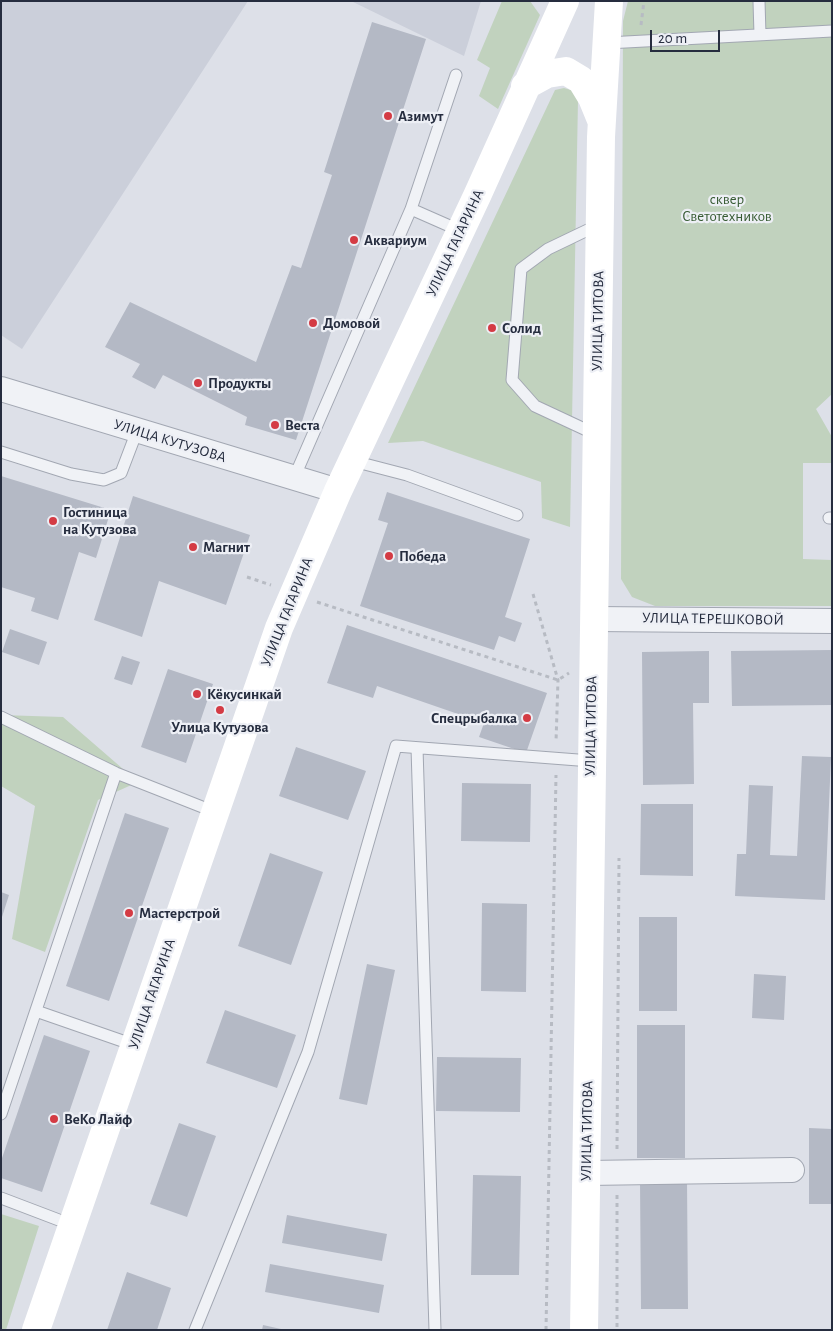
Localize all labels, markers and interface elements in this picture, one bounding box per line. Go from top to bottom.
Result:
scale bar [653,20,723,52]
text: 20 m [658,31,687,46]
place label: Азимут [398,107,443,125]
marker: Азимут [382,110,394,122]
street label: УЛИЦА ГАГАРИНА [422,187,488,299]
park label: сквер Светотехников [682,190,772,225]
place label: Аквариум [364,231,427,249]
marker: Аквариум [348,234,360,246]
street label: УЛИЦА ТИТОВА [588,271,608,371]
place label: Домовой [323,314,380,332]
marker: Домовой [307,317,319,329]
place label: Солид [502,319,541,337]
marker: Солид [486,322,498,334]
place label: Продукты [208,374,271,392]
marker: Продукты [192,377,204,389]
street label: УЛИЦА КУТУЗОВА [112,415,228,467]
place label: Веста [285,416,320,434]
marker: Веста [269,419,281,431]
place label: Гостиница на Кутузова [63,503,137,538]
marker: Гостиница на Кутузова [47,515,59,527]
place label: Магнит [203,538,250,556]
marker: Магнит [187,541,199,553]
place label: Победа [399,547,446,565]
marker: Победа [383,550,395,562]
street label: УЛИЦА ГАГАРИНА [257,555,317,669]
street label: УЛИЦА ТЕРЕШКОВОЙ [642,609,784,629]
street label: УЛИЦА ТИТОВА [581,676,601,776]
place label: Кёкусинкай [207,685,282,703]
marker: Кёкусинкай [191,688,203,700]
marker: Улица Кутузова [214,704,226,716]
place label: Спецрыбалка [431,709,517,727]
marker: Спецрыбалка [521,712,533,724]
place label: Улица Кутузова [171,718,269,736]
place label: Мастерстрой [139,904,220,922]
marker: Мастерстрой [123,907,135,919]
street label: УЛИЦА ГАГАРИНА [125,936,179,1052]
street label: УЛИЦА ТИТОВА [577,1081,597,1181]
place label: ВеКо Лайф [64,1110,132,1128]
marker: ВеКо Лайф [48,1113,60,1125]

